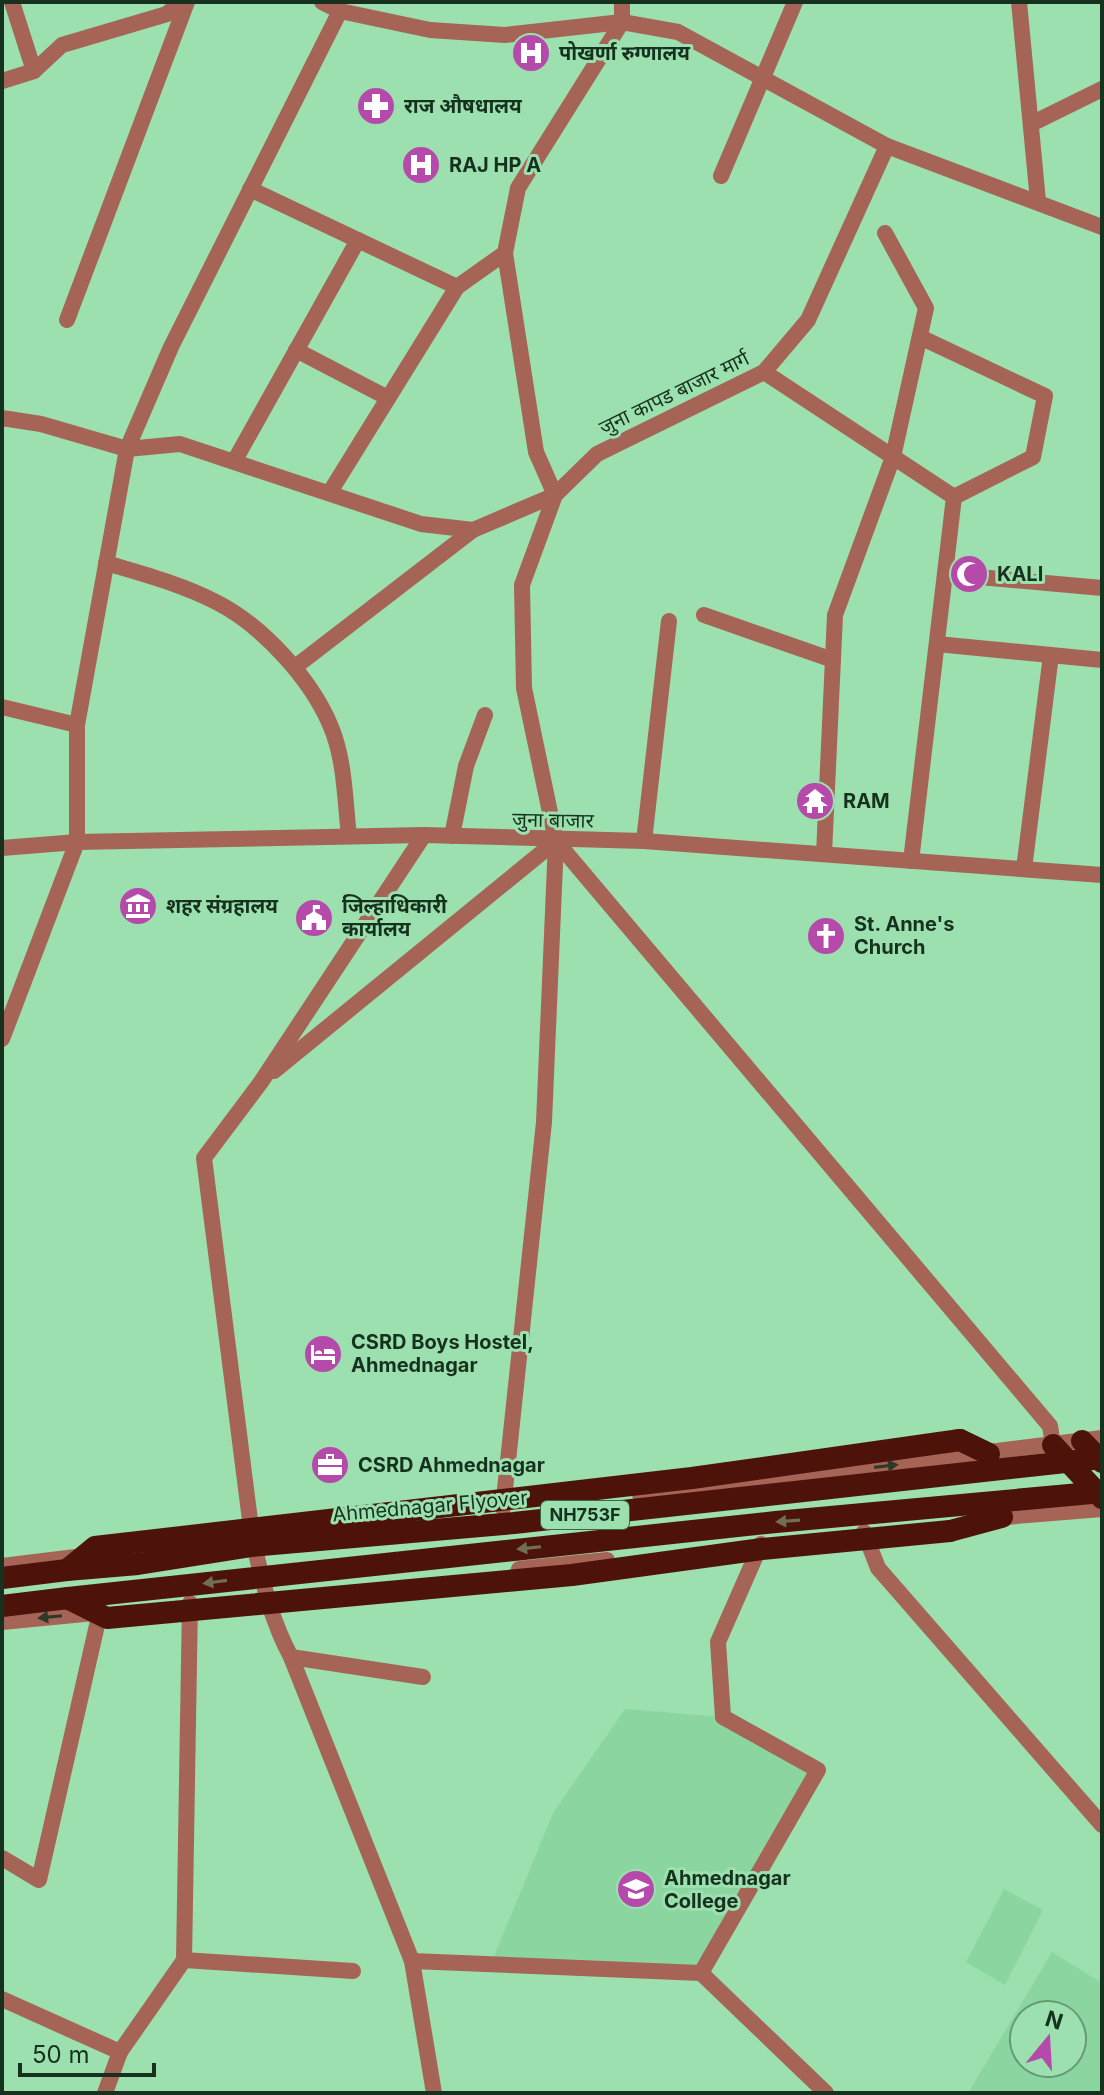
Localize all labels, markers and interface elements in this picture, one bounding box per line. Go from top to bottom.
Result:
hospital icon: पोखर्णा रुग्णालय [510,32,552,74]
place label: पोखर्णा रुग्णालय [559,41,690,65]
pharmacy icon: राज औषधालय [355,85,397,127]
place label: राज औषधालय [404,94,522,118]
hospital icon: RAJ HP A [400,144,442,186]
place label: RAJ HP A [449,153,541,177]
street label: जुना कापड बाजार मार्ग [595,346,754,441]
mosque icon: KALI [948,553,990,595]
place label: KALI [997,562,1043,586]
temple icon: RAM [794,780,836,822]
place label: RAM [843,789,890,813]
street label: जुना बाजार [512,807,595,834]
museum icon: शहर संग्रहालय [117,885,159,927]
place label: शहर संग्रहालय [166,894,278,918]
place label: जिल्हाधिकारी कार्यालय [342,894,448,941]
public building icon: जिल्हाधिकारी कार्यालय [293,897,335,939]
place label: St. Anne's Church [854,912,954,959]
church icon: St. Anne's Church [805,915,847,957]
place label: CSRD Boys Hostel, Ahmednagar [351,1330,534,1377]
hotel icon: CSRD Boys Hostel, Ahmednagar [302,1333,344,1375]
office icon: CSRD Ahmednagar [309,1444,351,1486]
place label: CSRD Ahmednagar [358,1453,545,1477]
one-way arrow [874,1460,899,1473]
street label: Ahmednagar Flyover [331,1485,529,1526]
road number: NH753F [541,1501,629,1529]
one-way arrow [775,1515,800,1528]
one-way arrow [517,1541,542,1554]
one-way arrow [202,1576,227,1589]
one-way arrow [37,1611,62,1624]
place label: Ahmednagar College [664,1866,791,1913]
school or university icon: Ahmednagar College [615,1868,657,1910]
north arrow [1008,1999,1088,2079]
text: N [1042,2005,1066,2035]
scale bar [20,2027,154,2077]
text: 50 m [32,2040,90,2069]

